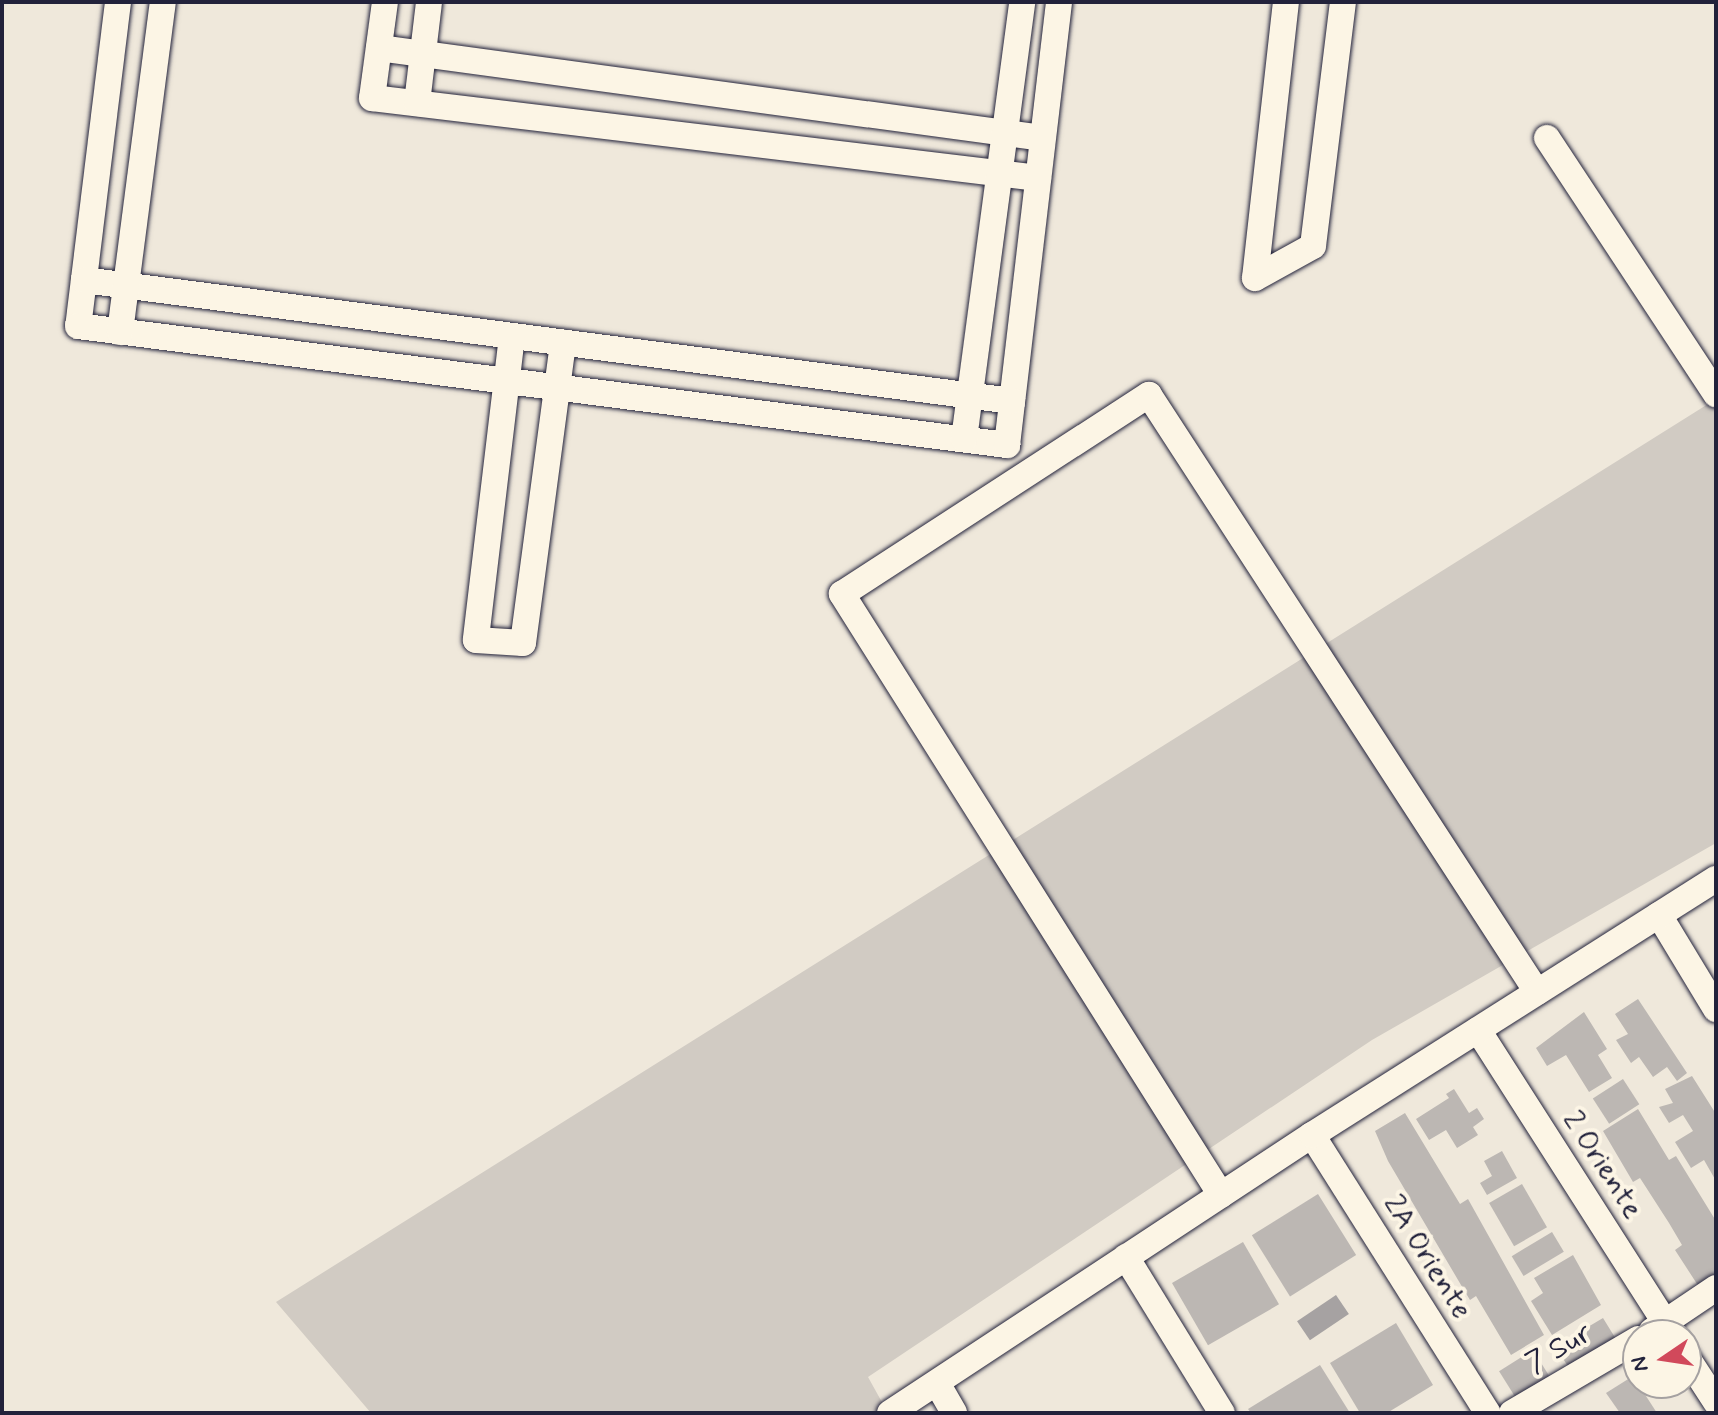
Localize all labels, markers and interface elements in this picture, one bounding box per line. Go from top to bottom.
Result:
street label: 2 Oriente [1554,1104,1650,1226]
street label: 2A Oriente [1374,1188,1480,1326]
street label: 7 Sur [1520,1316,1598,1382]
north arrow [1622,1319,1702,1399]
text: N [1625,1354,1656,1374]

